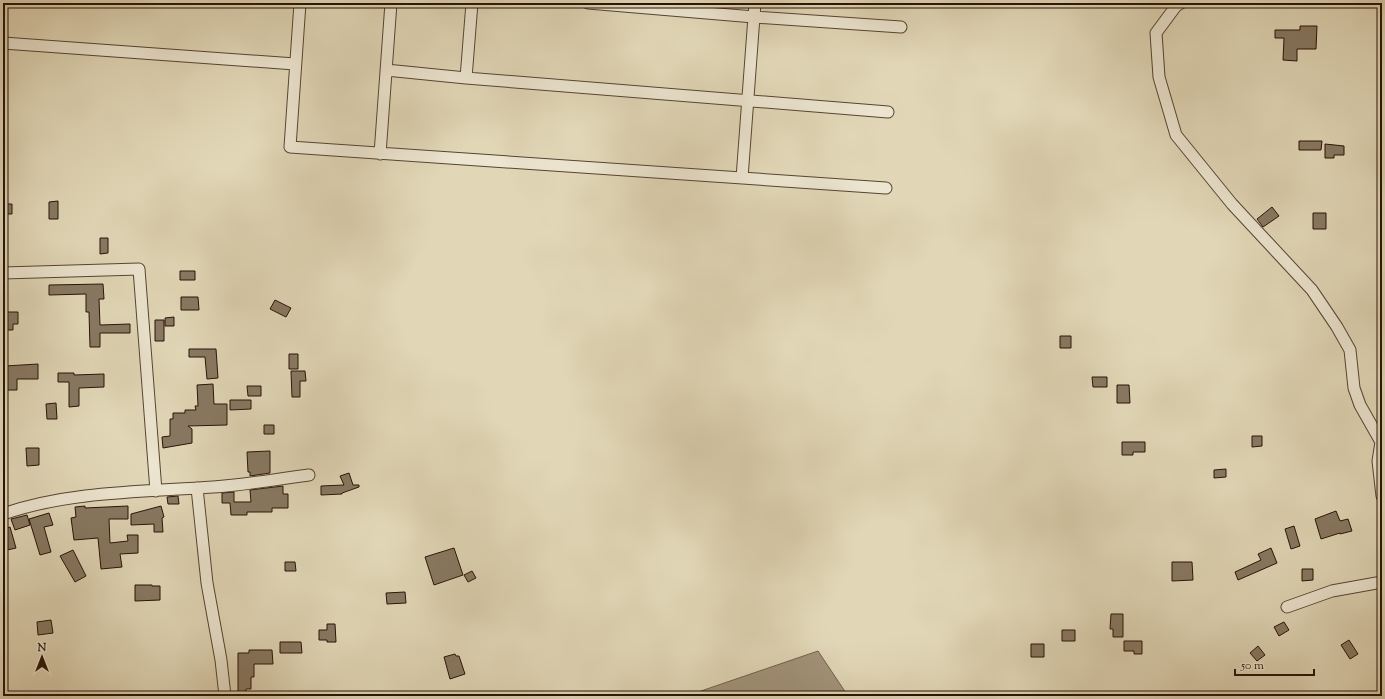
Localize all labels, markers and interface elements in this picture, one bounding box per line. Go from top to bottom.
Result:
north arrow [22,637,62,677]
text: N [37,640,47,656]
scale bar [1235,651,1314,677]
text: 50 m [1240,657,1264,675]

